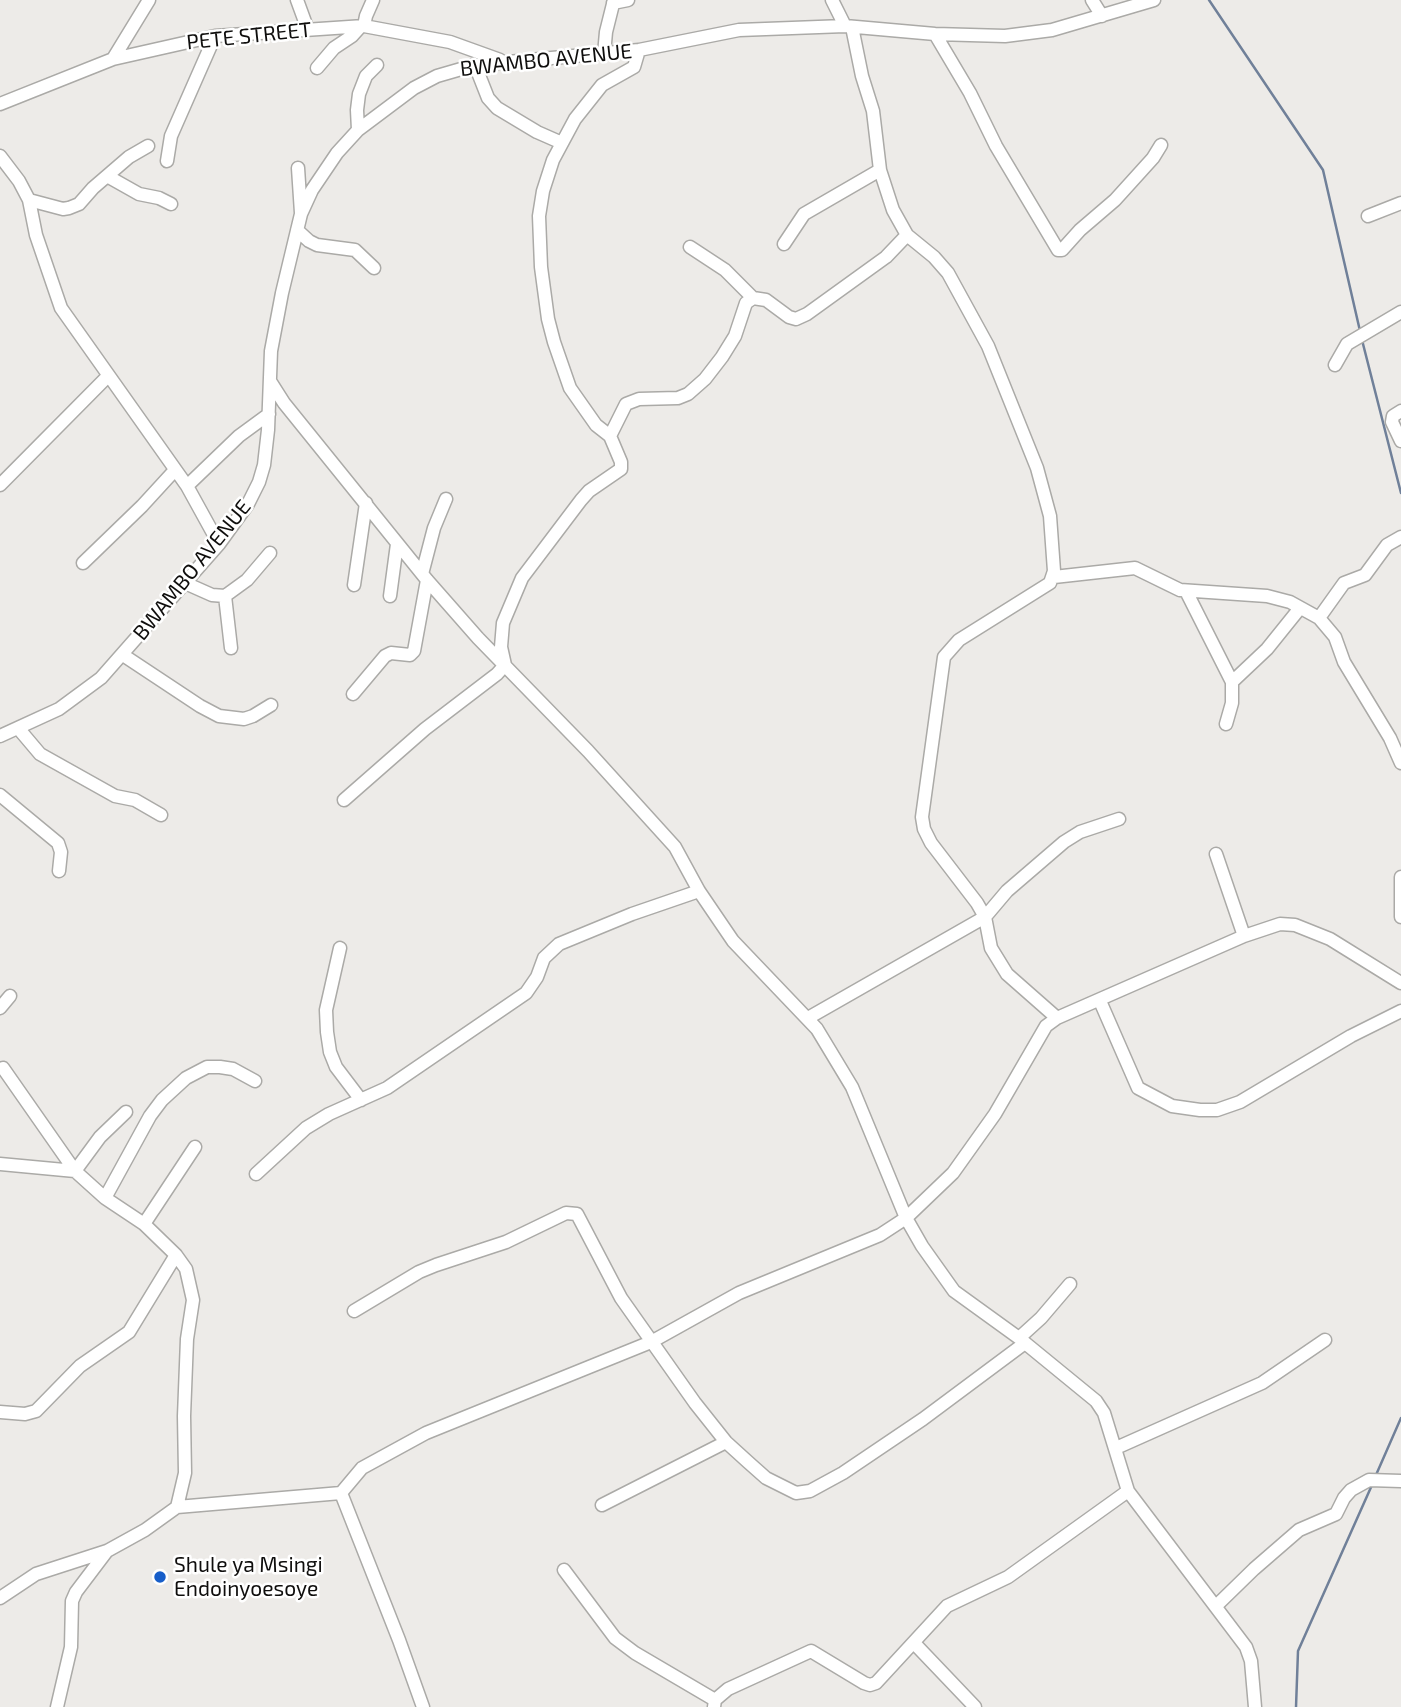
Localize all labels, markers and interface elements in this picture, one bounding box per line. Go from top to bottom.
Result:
street label: PETE STREET [185,17,313,55]
street label: BWAMBO AVENUE [459,38,633,82]
street label: BWAMBO AVENUE [128,495,256,645]
place label: Shule ya Msingi Endoinyoesoye [174,1552,323,1602]
marker: Shule ya Msingi Endoinyoesoye [152,1569,168,1585]

